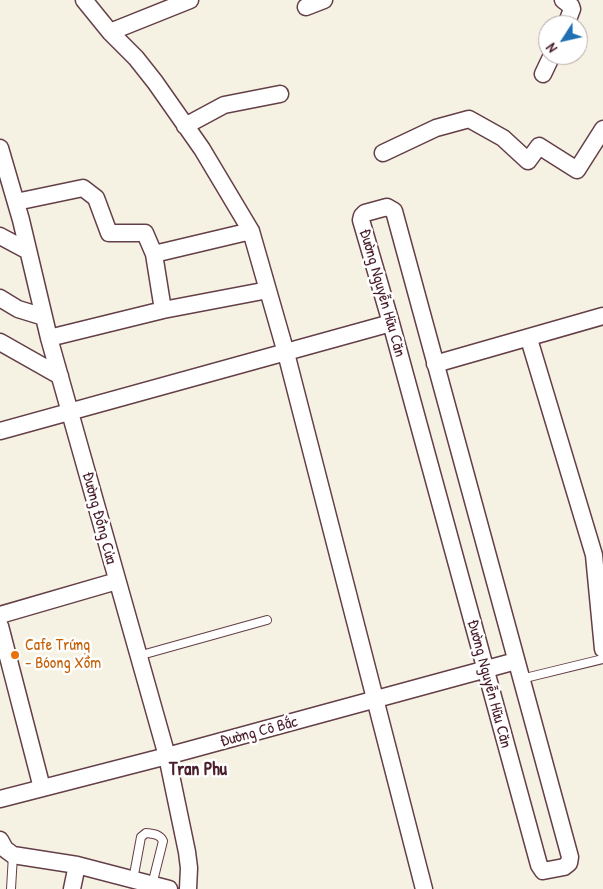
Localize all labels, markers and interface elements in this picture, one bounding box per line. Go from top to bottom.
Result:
north arrow [538,15,588,65]
text: N [541,40,561,57]
street label: Đường Nguyễn Hữu Căn [355,227,409,359]
street label: Đường Đồng Cửa [78,470,120,566]
street label: Đường Nguyễn Hữu Căn [463,618,515,750]
place label: Cafe Trứng - Bóong Xồm [25,636,101,674]
marker: Cafe Trứng - Bóong Xồm [9,649,21,661]
street label: Đường Cô Bắc [218,712,300,752]
district label: Tran Phu [169,759,227,781]

